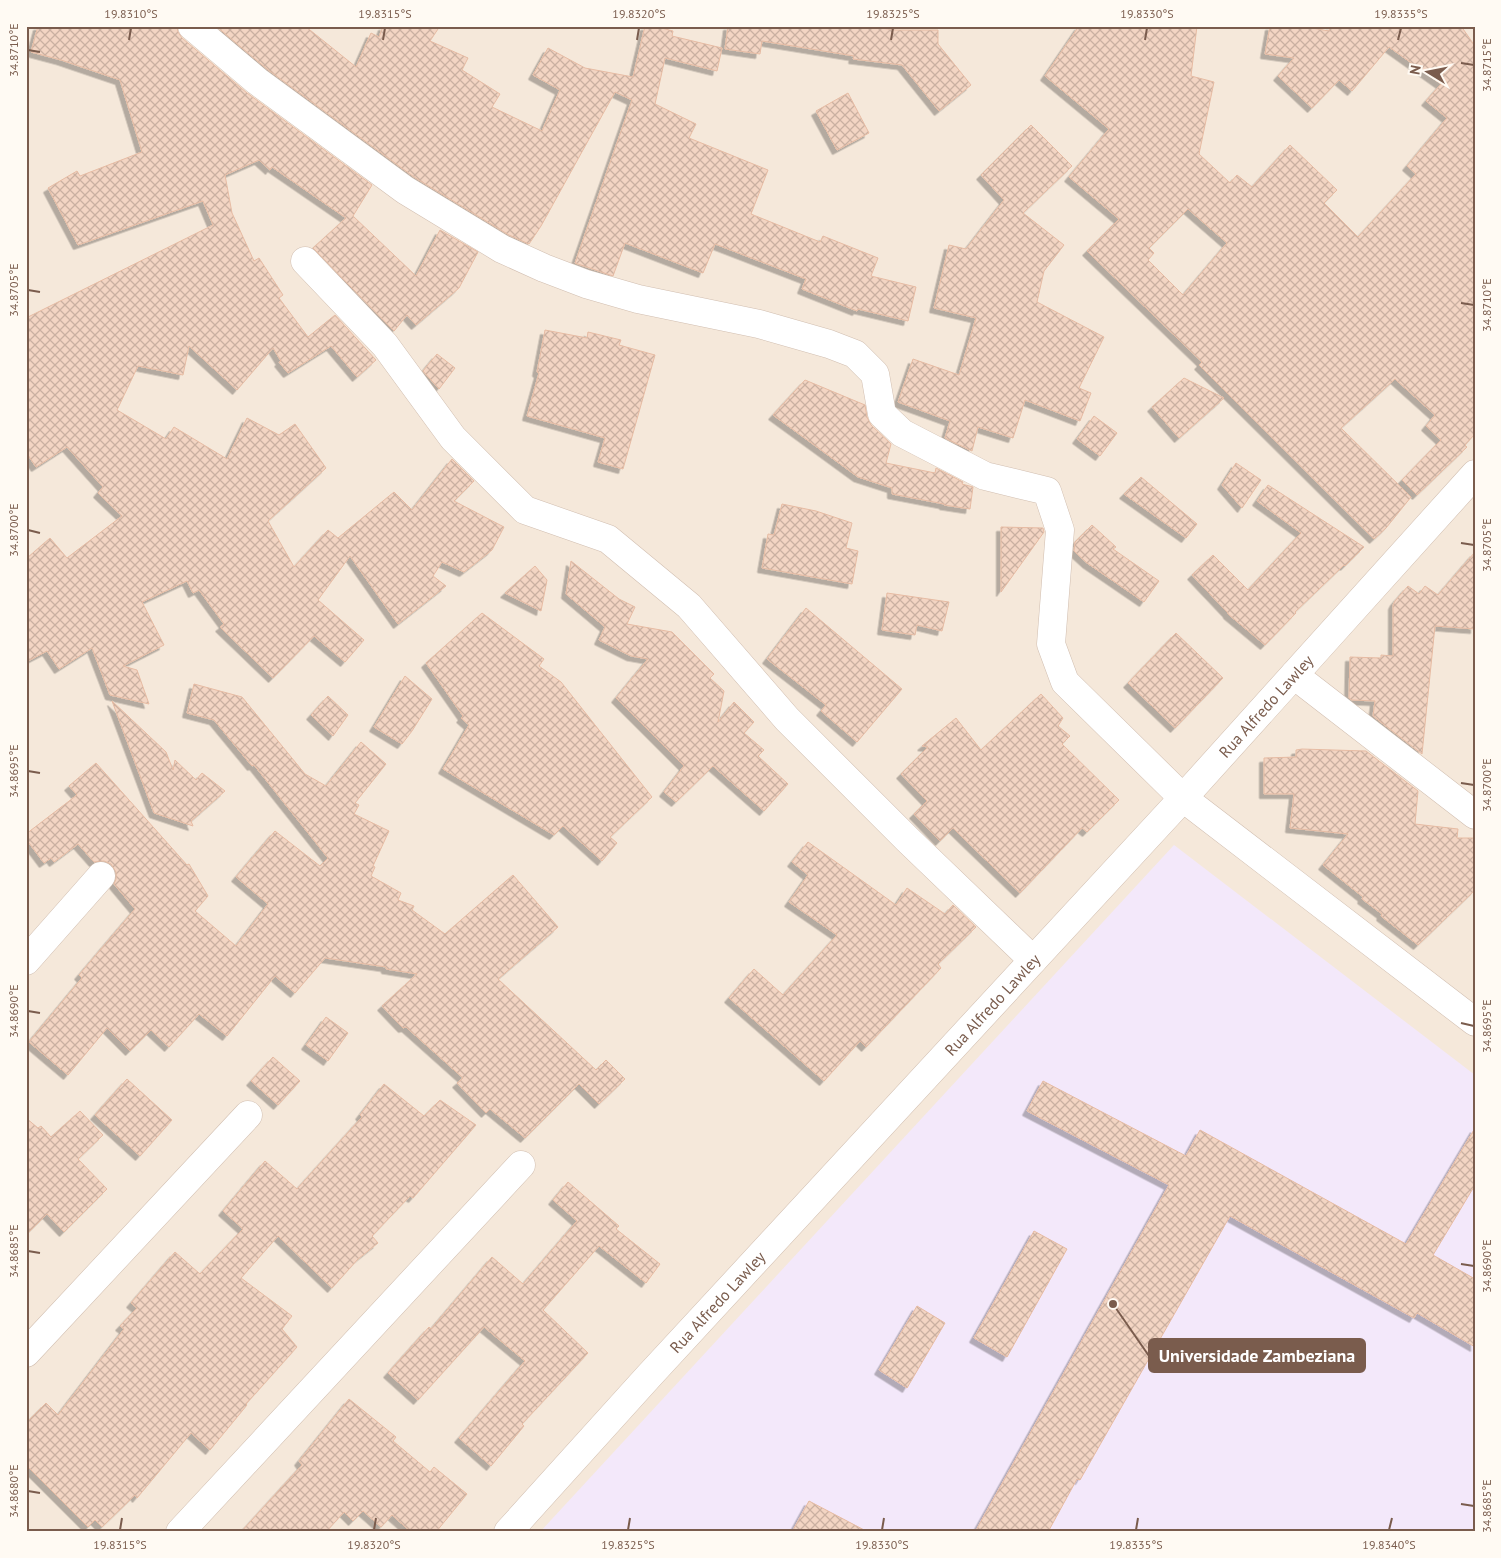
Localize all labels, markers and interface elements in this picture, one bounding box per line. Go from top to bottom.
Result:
text: 19.8310°S [104,6,158,21]
text: 19.8315°S [358,6,412,21]
text: 19.8320°S [612,6,666,21]
text: 19.8325°S [866,6,920,21]
text: 19.8330°S [1120,6,1174,21]
text: 19.8335°S [1374,6,1428,21]
text: 34.8710°E [6,23,21,77]
text: 34.8715°E [1479,38,1494,92]
north arrow [1404,48,1454,98]
text: N [1406,64,1425,76]
text: 34.8705°E [6,263,21,317]
text: 34.8710°E [1479,278,1494,332]
text: 34.8700°E [6,503,21,557]
text: 34.8705°E [1479,518,1494,572]
street label: Rua Alfredo Lawley [1214,650,1318,762]
text: 34.8695°E [6,744,21,798]
text: 34.8700°E [1479,758,1494,812]
street label: Rua Alfredo Lawley [940,949,1045,1060]
text: 34.8690°E [6,984,21,1038]
text: 34.8695°E [1479,999,1494,1053]
text: 34.8685°E [6,1224,21,1278]
text: 34.8690°E [1479,1239,1494,1293]
street label: Rua Alfredo Lawley [665,1247,770,1357]
callout: Universidade Zambeziana [1149,1339,1365,1372]
text: Universidade Zambeziana [1159,1344,1355,1367]
text: 34.8680°E [6,1464,21,1518]
text: 34.8685°E [1479,1479,1494,1533]
text: 19.8315°S [93,1537,147,1552]
text: 19.8320°S [347,1537,401,1552]
text: 19.8325°S [601,1537,655,1552]
text: 19.8330°S [855,1537,909,1552]
text: 19.8335°S [1109,1537,1163,1552]
text: 19.8340°S [1362,1537,1416,1552]

